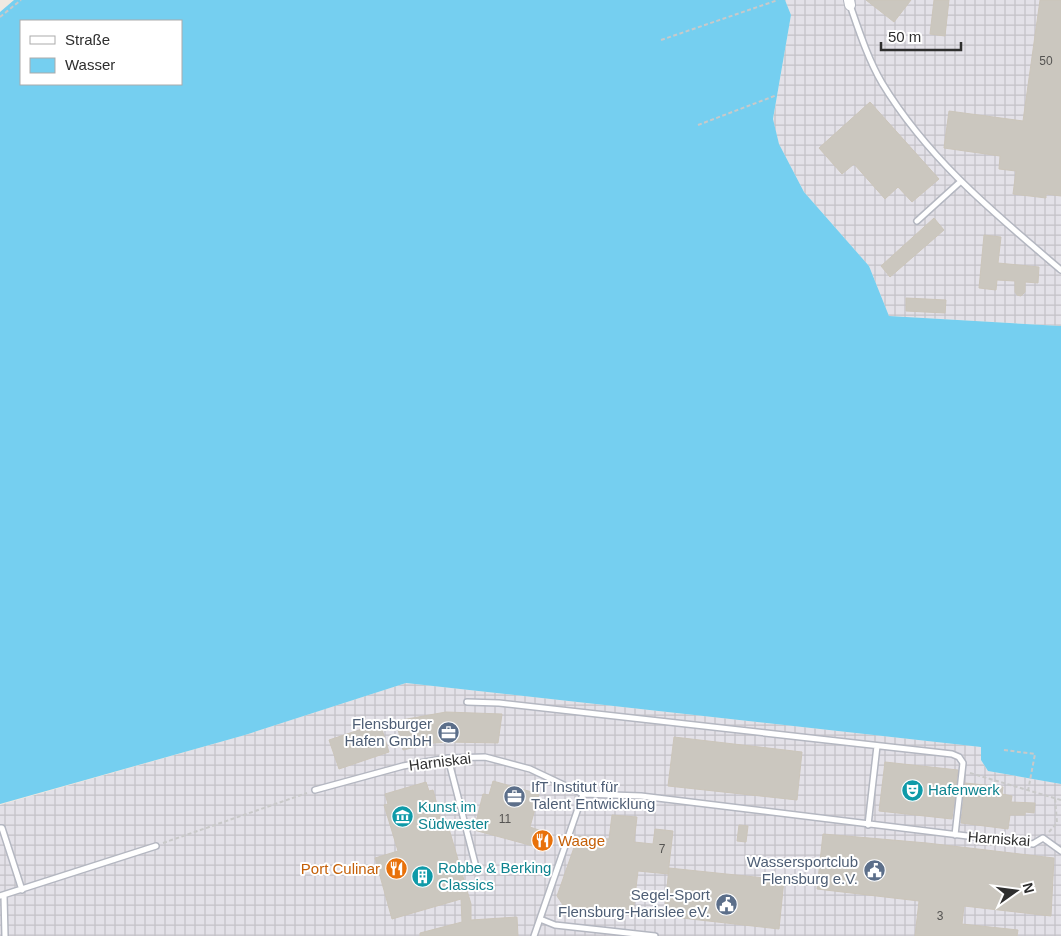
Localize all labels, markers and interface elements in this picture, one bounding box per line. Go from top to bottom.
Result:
legend [20,20,182,85]
scale bar [881,20,961,52]
text: 50 m [888,28,921,45]
text: Straße [65,31,110,48]
house number: 50 [1039,54,1053,68]
text: Wasser [65,56,115,73]
place label: Flensburger Hafen GmbH [344,715,432,749]
office icon: Flensburger Hafen GmbH [436,721,460,745]
street label: Harniskai [408,749,472,774]
place label: IfT Institut für Talent Entwicklung [531,778,655,812]
theatre icon: Hafenwerk [900,778,924,802]
place label: Hafenwerk [928,781,1000,798]
office icon: IfT Institut für Talent Entwicklung [503,784,527,808]
place label: Kunst im Südwester [418,798,489,832]
museum icon: Kunst im Südwester [390,804,414,828]
house number: 11 [499,812,512,826]
street label: Harniskai [967,828,1031,849]
restaurant icon: Waage [530,829,554,853]
place label: Waage [558,832,605,849]
house number: 7 [659,842,666,856]
place label: Wassersportclub Flensburg e.V. [747,853,858,887]
restaurant icon: Port Culinar [384,857,408,881]
place label: Robbe & Berking Classics [438,859,551,893]
public building icon: Wassersportclub Flensburg e.V. [862,859,886,883]
place label: Port Culinar [301,860,380,877]
building icon: Robbe & Berking Classics [410,865,434,889]
north arrow [991,866,1041,916]
text: N [1020,881,1038,895]
place label: Segel-Sport Flensburg-Harislee eV. [558,886,711,920]
public building icon: Segel-Sport Flensburg-Harislee eV. [714,892,738,916]
house number: 3 [937,909,944,923]

